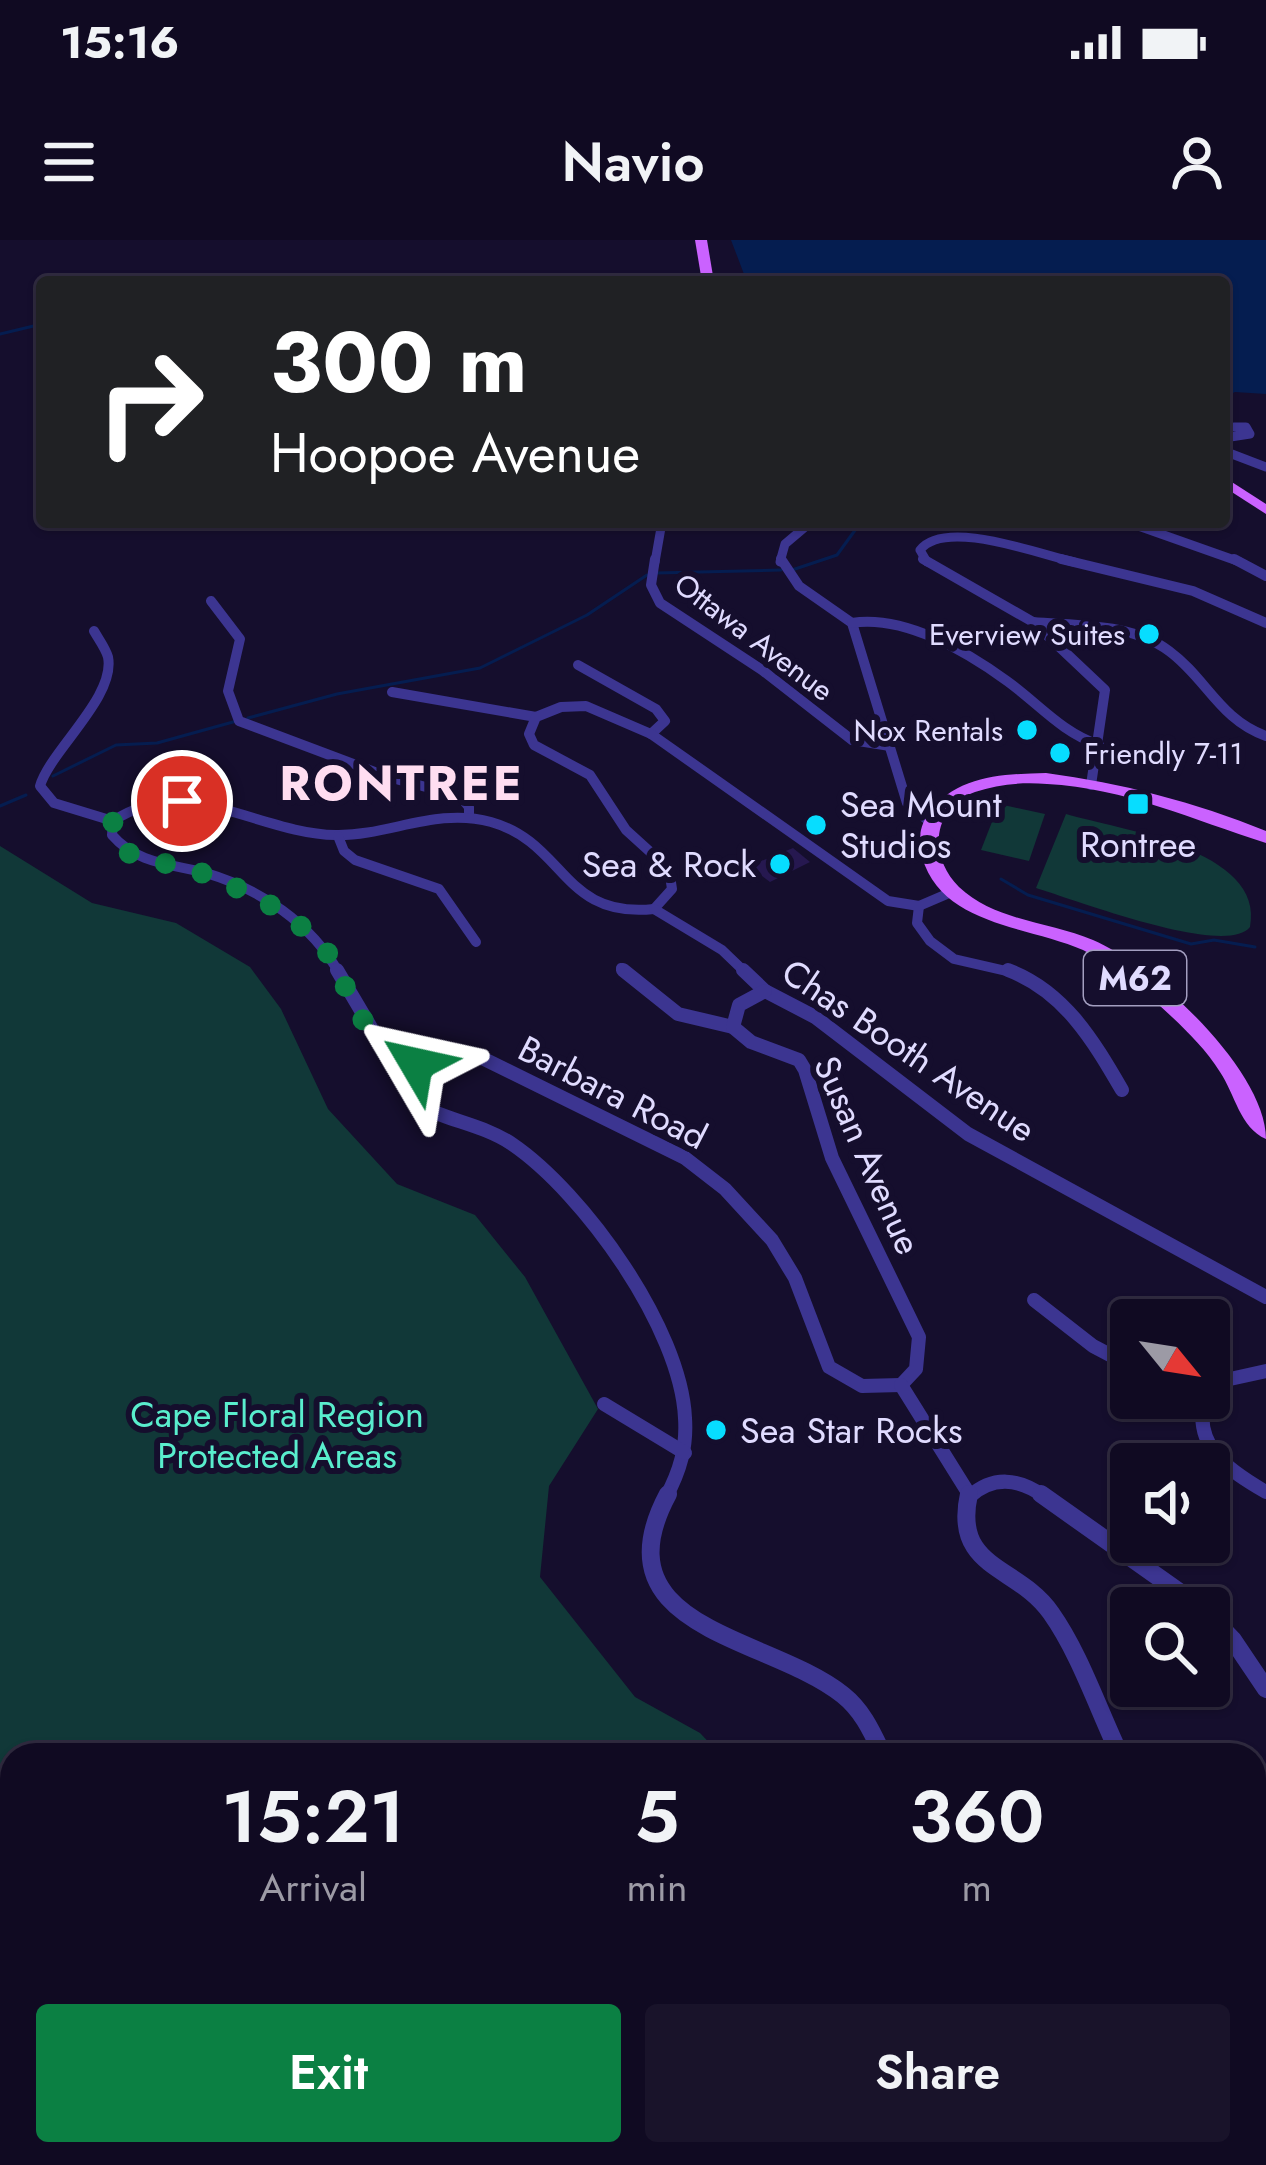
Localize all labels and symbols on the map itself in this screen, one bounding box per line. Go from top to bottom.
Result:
street label: Ottawa Avenue [665,563,843,711]
place label: Everview Suites [929,613,1125,656]
marker: Everview Suites [1136,621,1162,647]
place label: Nox Rentals [854,709,1003,752]
marker: Nox Rentals [1014,717,1040,743]
place label: Friendly 7-11 [1084,732,1243,775]
marker: Friendly 7-11 [1047,740,1073,766]
district label: RONTREE [279,749,525,818]
pin [131,750,233,852]
place label: Sea Mount Studios [840,778,1002,871]
marker: Rontree [1125,791,1151,817]
marker: Sea Mount Studios [803,812,829,838]
place label: Rontree [1080,818,1196,870]
place label: Sea & Rock [582,838,756,890]
marker: Sea & Rock [767,851,793,877]
street label: Chas Booth Avenue [772,946,1046,1154]
road number: M62 [1084,951,1186,1005]
position arrow [353,1001,479,1127]
street label: Barbara Road [510,1022,716,1162]
street label: Susan Avenue [801,1047,935,1263]
north arrow [1110,1299,1230,1419]
park label: Cape Floral Region Protected Areas [130,1388,424,1481]
place label: Sea Star Rocks [740,1404,963,1456]
marker: Sea Star Rocks [703,1417,729,1443]

